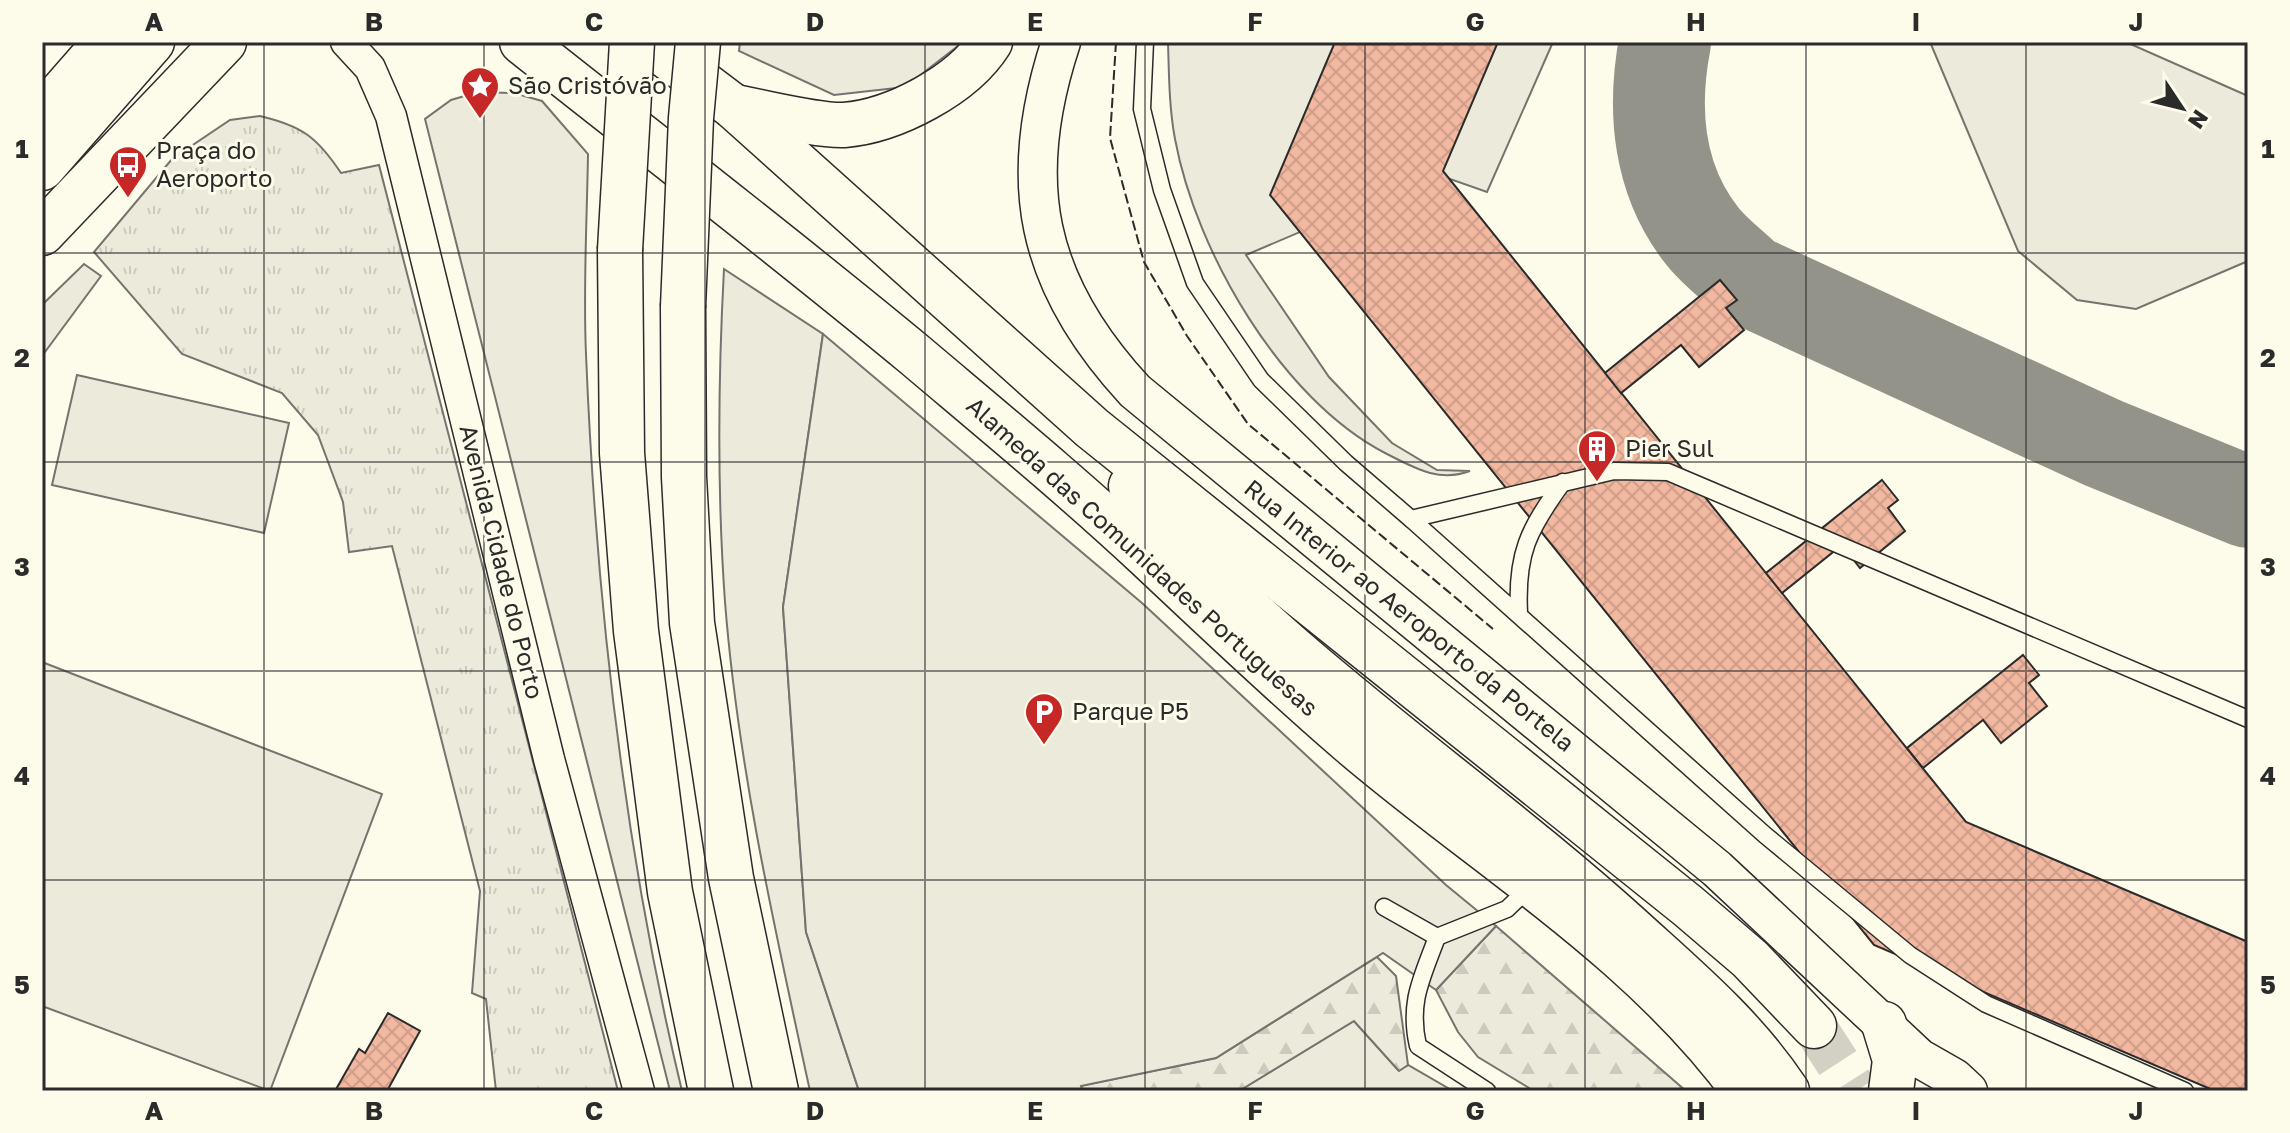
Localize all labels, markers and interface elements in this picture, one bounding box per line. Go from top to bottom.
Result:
text: A [145,6,164,37]
text: B [365,6,383,37]
text: C [585,6,603,37]
text: D [806,6,824,37]
text: E [1027,6,1043,37]
text: F [1247,6,1263,37]
text: G [1465,6,1485,37]
text: H [1686,6,1706,37]
text: I [1912,6,1920,37]
text: J [2129,6,2143,37]
place icon: São Cristóvão [459,65,501,120]
north arrow [2142,68,2222,148]
place label: São Cristóvão [508,70,667,99]
text: N [2183,105,2215,134]
text: 1 [15,133,29,164]
text: 1 [2261,133,2275,164]
place label: Praça do Aeroporto [156,135,272,192]
bus stop icon: Praça do Aeroporto [107,144,149,199]
text: 2 [14,342,30,373]
text: 2 [2260,342,2276,373]
street label: Alameda das Comunidades Portuguesas [961,390,1325,721]
street label: Avenida Cidade do Porto [454,421,551,702]
building icon: Pier Sul [1576,428,1618,483]
place label: Pier Sul [1625,433,1714,462]
street label: Rua Interior ao Aeroporto da Portela [1239,473,1581,757]
text: 3 [14,551,30,582]
text: 3 [2260,551,2276,582]
parking icon: Parque P5 [1023,691,1065,746]
place label: Parque P5 [1072,696,1189,725]
text: 4 [14,760,30,791]
text: 4 [2260,760,2276,791]
text: 5 [14,969,30,1000]
text: 5 [2260,969,2276,1000]
text: A [145,1095,164,1126]
text: B [365,1095,383,1126]
text: C [585,1095,603,1126]
text: D [806,1095,824,1126]
text: E [1027,1095,1043,1126]
text: F [1247,1095,1263,1126]
text: G [1465,1095,1485,1126]
text: H [1686,1095,1706,1126]
text: I [1912,1095,1920,1126]
text: J [2129,1095,2143,1126]

